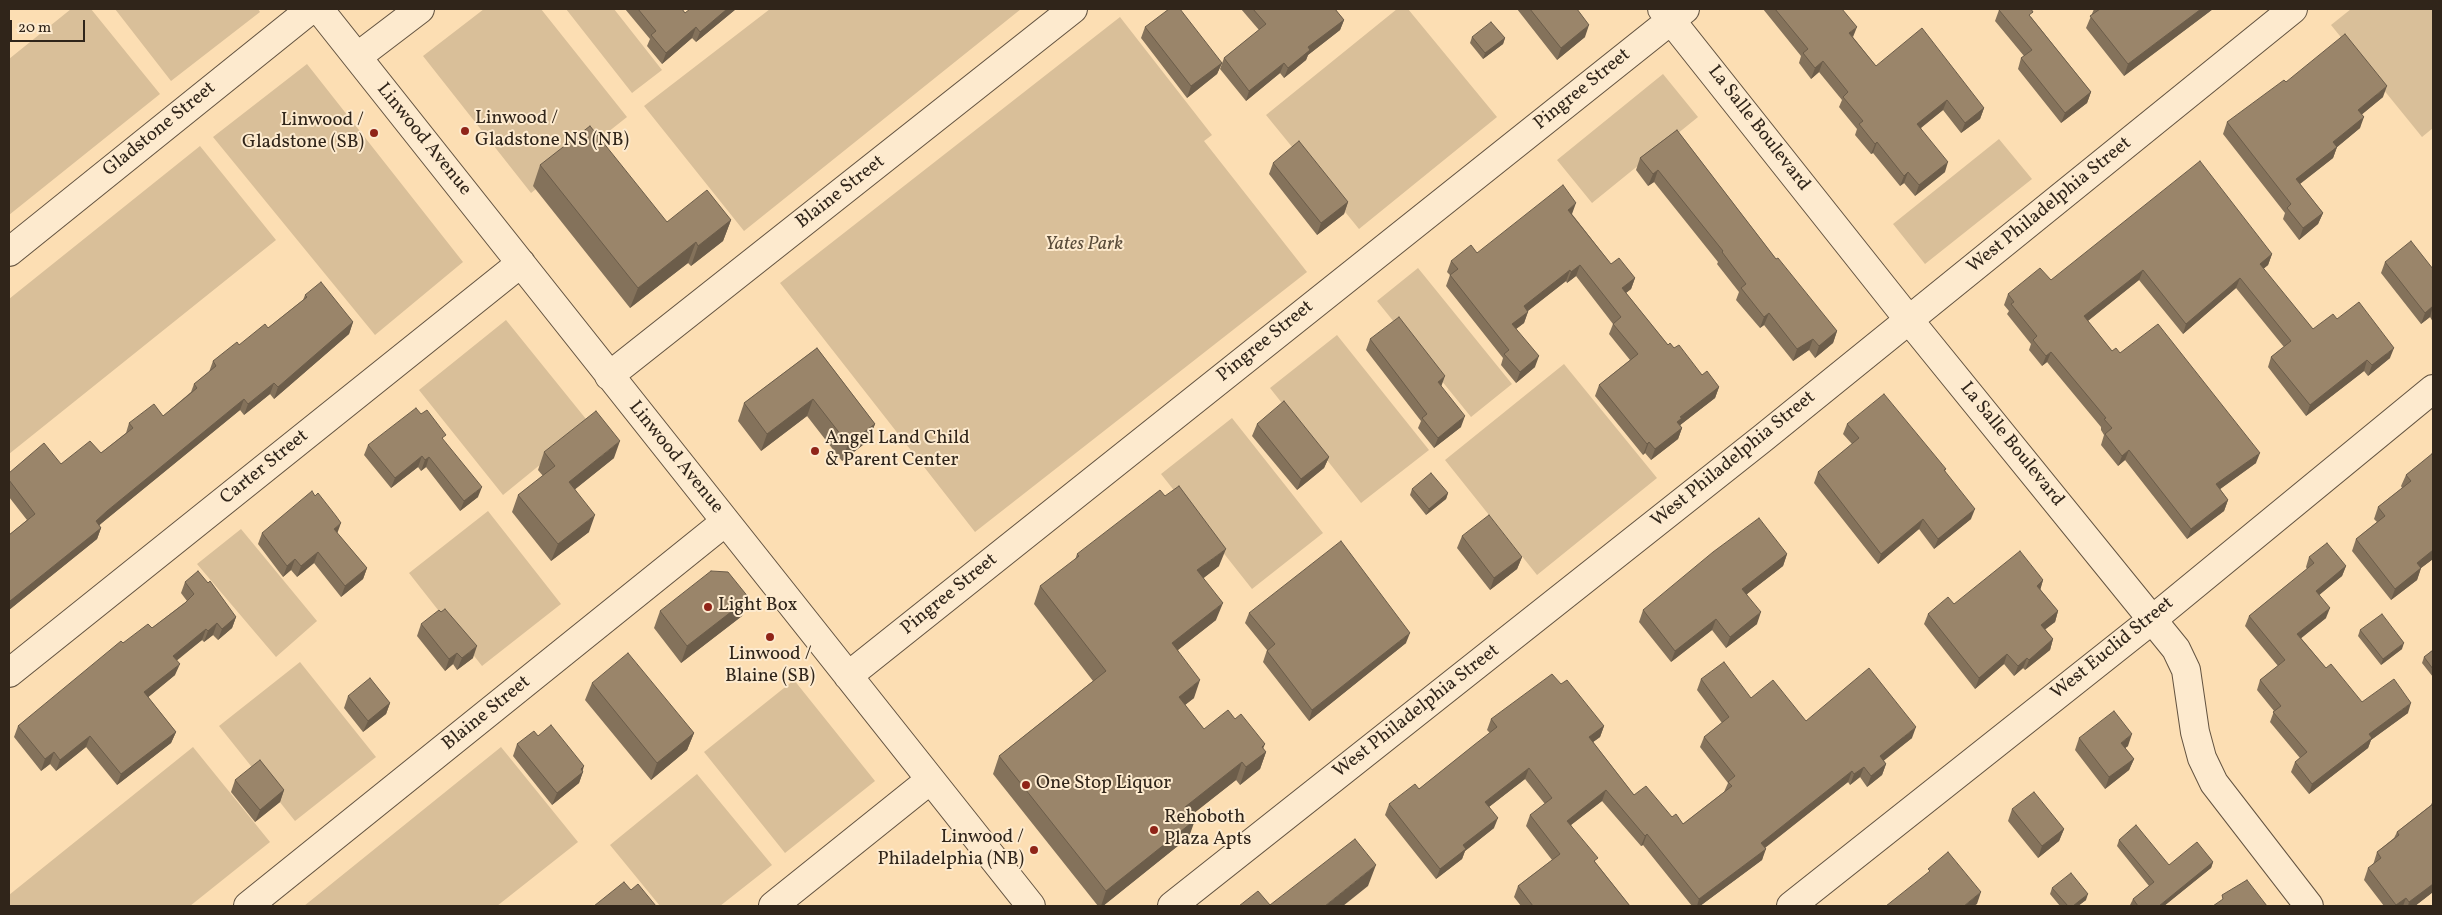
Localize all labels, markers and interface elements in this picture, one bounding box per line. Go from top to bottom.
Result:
scale bar [12,10,88,42]
text: 20 m [18,18,51,39]
street label: Pingree Street [1530,44,1636,136]
street label: La Salle Boulevard [1702,62,1814,196]
street label: Gladstone Street [99,78,221,182]
street label: Linwood Avenue [371,79,475,201]
place label: Linwood / Gladstone NS (NB) [475,109,629,153]
place label: Linwood / Gladstone (SB) [242,111,364,155]
marker: Linwood / Gladstone NS (NB) [459,125,471,137]
marker: Linwood / Gladstone (SB) [368,127,380,139]
street label: West Philadelphia Street [1963,133,2137,279]
street label: Blaine Street [792,151,890,235]
park label: Yates Park [1045,235,1123,257]
street label: Pingree Street [1213,296,1319,388]
street label: La Salle Boulevard [1954,378,2068,512]
street label: West Philadelphia Street [1647,387,1821,533]
street label: Linwood Avenue [623,397,727,519]
street label: Carter Street [216,426,314,510]
place label: Angel Land Child & Parent Center [825,429,970,473]
marker: Angel Land Child & Parent Center [809,445,821,457]
street label: Pingree Street [897,549,1003,641]
street label: West Euclid Street [2047,593,2179,705]
place label: Light Box [718,596,797,618]
marker: Light Box [702,601,714,613]
marker: Linwood / Blaine (SB) [764,631,776,643]
street label: West Philadelphia Street [1329,640,1505,784]
place label: Linwood / Blaine (SB) [725,645,815,689]
street label: Blaine Street [438,672,536,756]
place label: One Stop Liquor [1036,774,1171,796]
marker: One Stop Liquor [1020,779,1032,791]
place label: Rehoboth Plaza Apts [1164,808,1251,852]
marker: Rehoboth Plaza Apts [1148,824,1160,836]
place label: Linwood / Philadelphia (NB) [877,828,1024,872]
marker: Linwood / Philadelphia (NB) [1028,844,1040,856]

